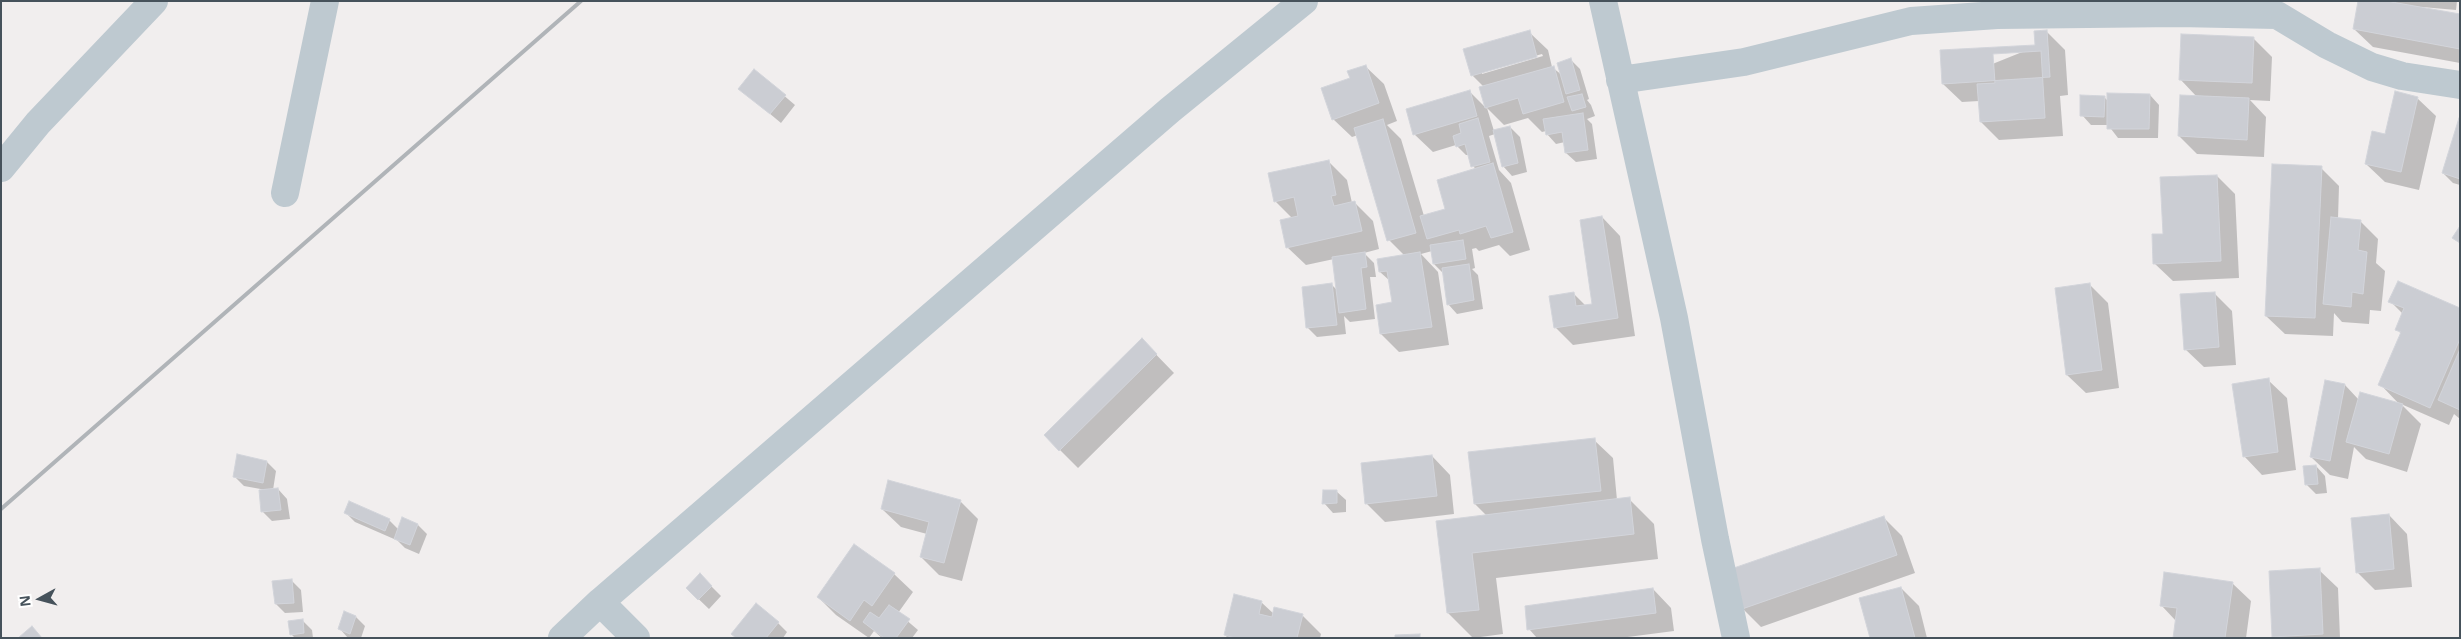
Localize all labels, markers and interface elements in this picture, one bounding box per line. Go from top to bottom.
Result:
north arrow [15,574,65,624]
text: N [14,594,35,608]

